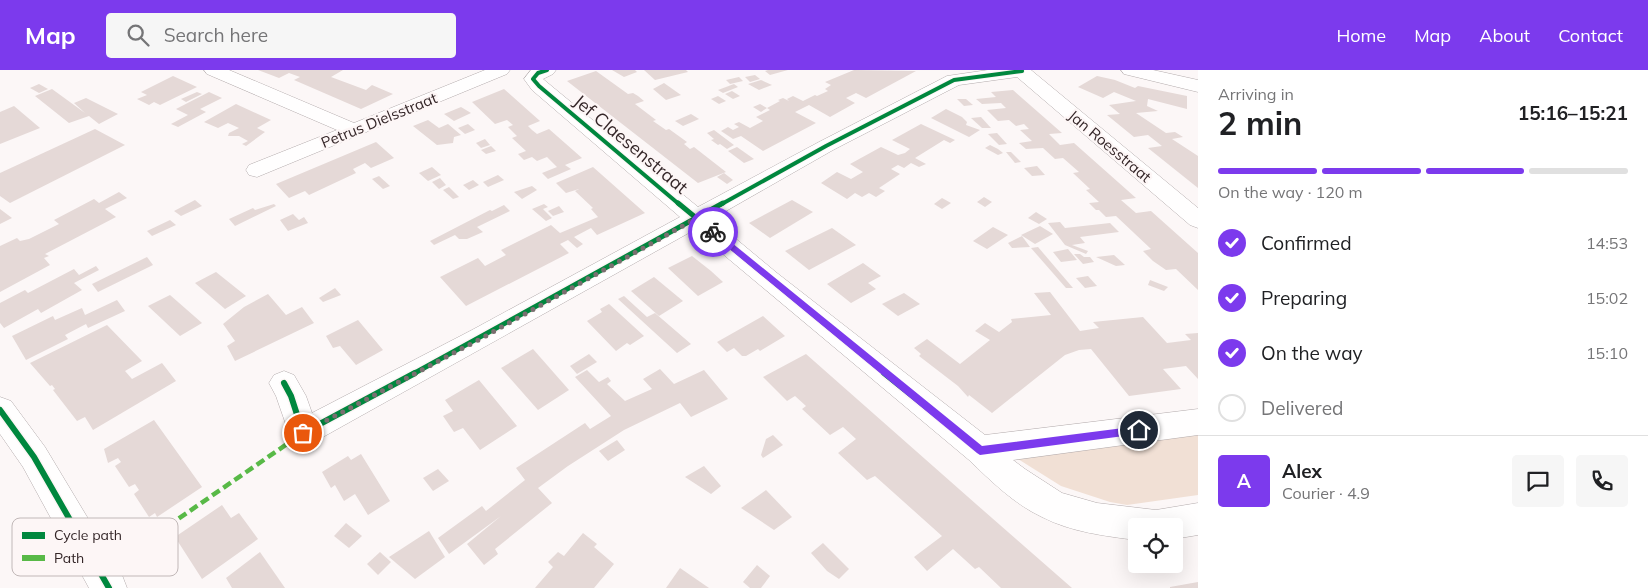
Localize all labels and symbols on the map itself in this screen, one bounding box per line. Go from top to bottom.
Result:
street label: Petrus Dielsstraat [318,88,440,152]
street label: Jef Claesenstraat [569,89,693,199]
street label: Jan Roesstraat [1065,106,1155,186]
courier [688,207,738,257]
pin [1118,409,1160,451]
pin [282,412,324,454]
legend [12,518,178,576]
text: Cycle path [54,526,122,544]
text: Path [54,549,84,567]

